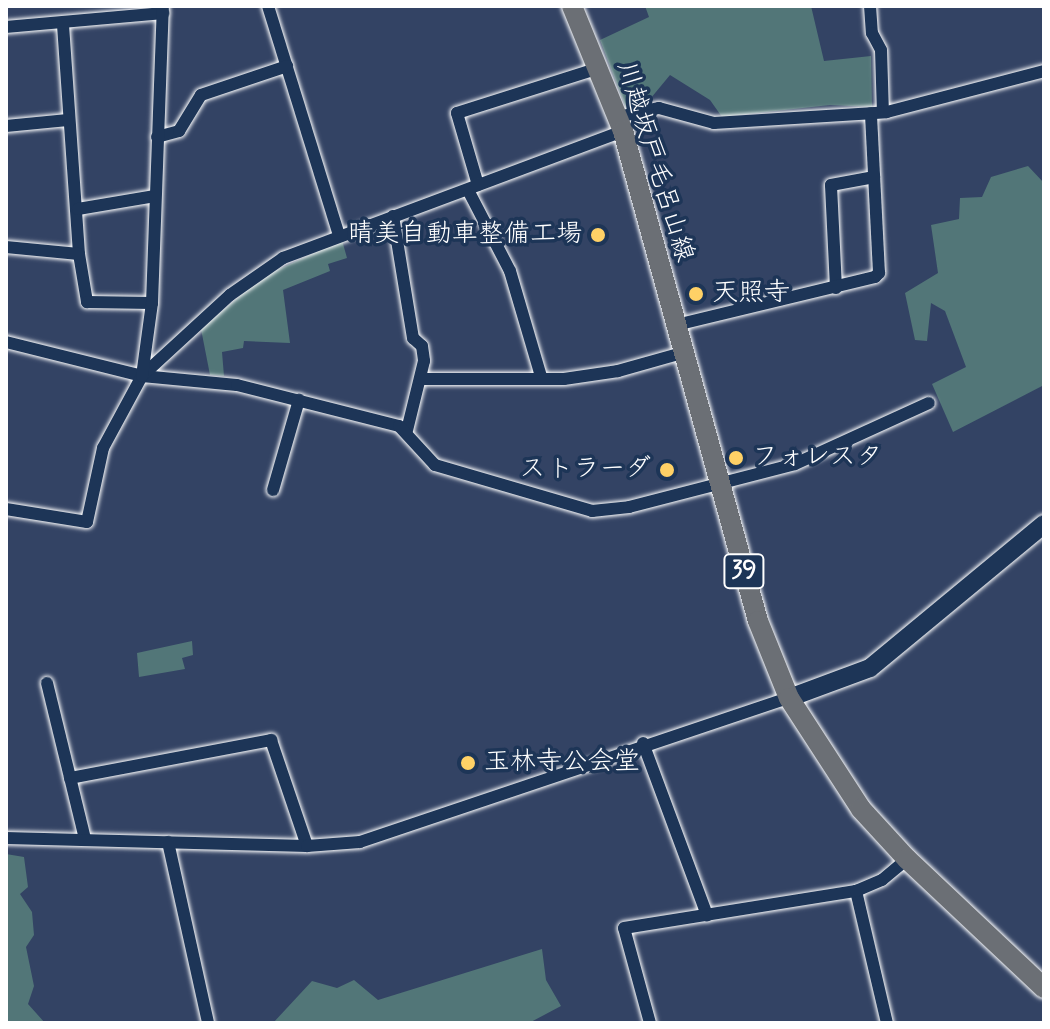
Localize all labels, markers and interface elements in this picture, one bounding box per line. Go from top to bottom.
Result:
street label: 川越坂戸毛呂山線 [609,58,699,266]
place label: 晴美自動車整備工場 [348,219,582,251]
marker: 晴美自動車整備工場 [589,226,607,244]
place label: 天照寺 [712,278,790,310]
marker: 天照寺 [687,285,705,303]
place label: フォレスタ [752,442,882,474]
marker: フォレスタ [727,449,745,467]
place label: ストラーダ [521,454,651,486]
marker: ストラーダ [658,461,676,479]
road number: 39 [722,551,766,591]
place label: 玉林寺公会堂 [484,747,640,779]
marker: 玉林寺公会堂 [459,754,477,772]

